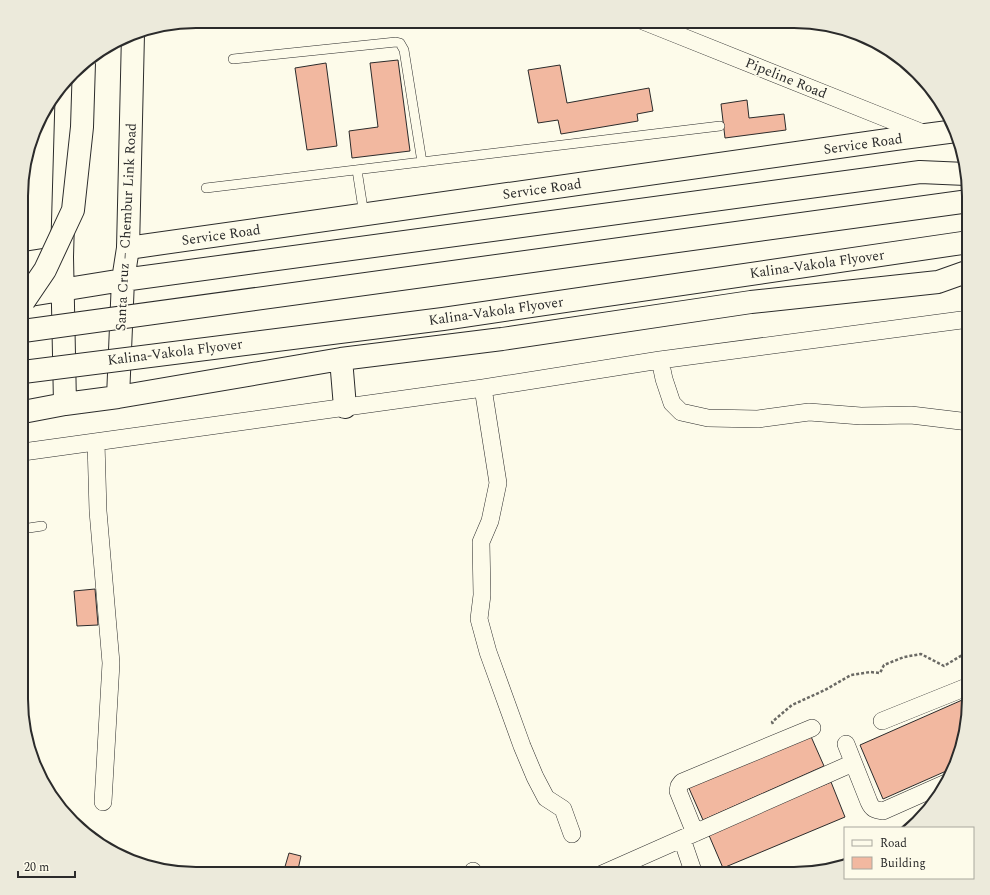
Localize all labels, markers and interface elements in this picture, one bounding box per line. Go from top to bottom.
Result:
street label: Pipeline Road [742,52,830,104]
street label: Santa Cruz – Chembur Link Road [110,122,142,332]
street label: Service Road [822,128,904,160]
street label: Service Road [501,173,583,205]
street label: Service Road [180,219,262,251]
street label: Kalina-Vakola Flyover [748,244,886,284]
street label: Kalina-Vakola Flyover [427,291,565,331]
street label: Kalina-Vakola Flyover [106,333,244,371]
legend [844,827,974,879]
text: Road [880,834,907,853]
scale bar [18,853,75,879]
text: Building [880,854,926,873]
text: 20 m [24,858,49,877]

